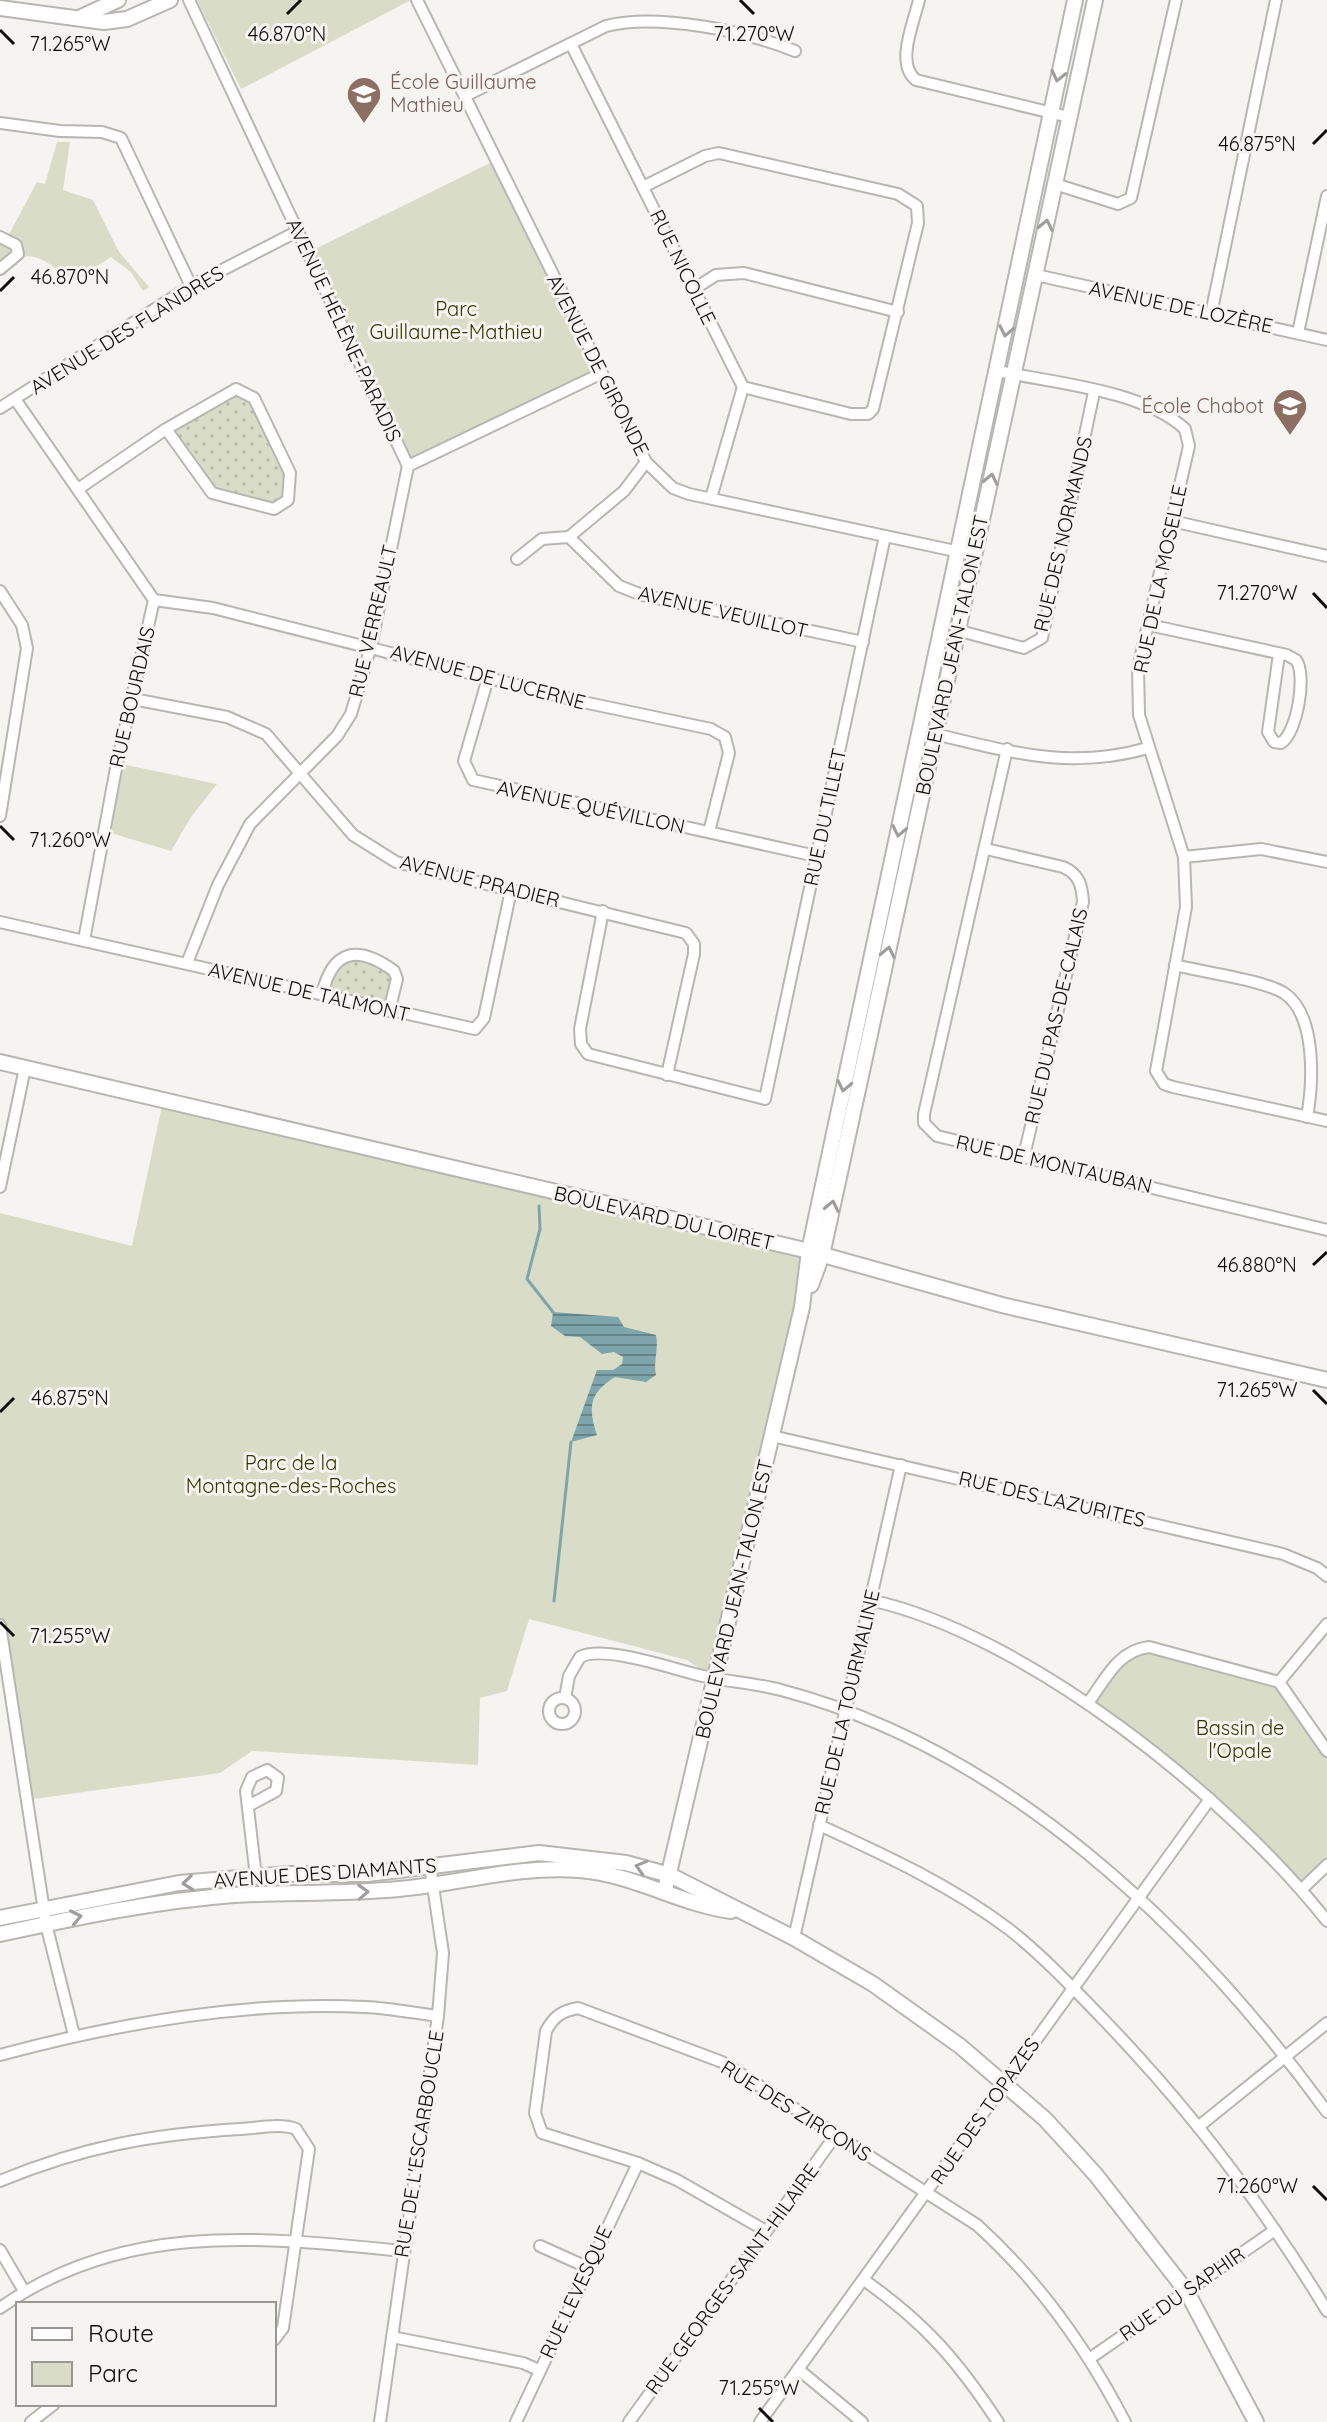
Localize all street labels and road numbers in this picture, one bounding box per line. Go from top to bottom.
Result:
street label: RUE NICOLLE [645,205,722,328]
street label: AVENUE HÉLÈNE-PARADIS [282,214,407,446]
street label: AVENUE DES FLANDRES [25,260,228,399]
street label: AVENUE DE GIRONDE [542,270,655,460]
street label: AVENUE DE LOZÈRE [1087,275,1275,338]
street label: RUE DES NORMANDS [1028,434,1097,634]
street label: RUE DE LA MOSELLE [1127,483,1192,675]
street label: BOULEVARD JEAN-TALON EST [910,512,993,797]
street label: RUE VERREAULT [343,542,402,700]
street label: AVENUE VEUILLOT [636,580,810,643]
street label: RUE BOURDAIS [103,624,160,770]
street label: AVENUE DE LUCERNE [388,638,588,715]
street label: RUE DU TILLET [798,746,851,888]
street label: AVENUE QUÉVILLON [495,774,687,839]
street label: AVENUE PRADIER [398,849,563,912]
street label: RUE DU PAS-DE-CALAIS [1018,905,1093,1126]
street label: AVENUE DE TALMONT [206,956,412,1027]
street label: RUE DE MONTAUBAN [954,1129,1155,1198]
street label: BOULEVARD DU LOIRET [552,1180,777,1255]
street label: BOULEVARD JEAN-TALON EST [689,1457,778,1741]
street label: RUE DES LAZURITES [956,1465,1148,1532]
street label: RUE DE LA TOURMALINE [808,1587,885,1817]
street label: AVENUE DES DIAMANTS [213,1852,437,1893]
street label: RUE DE L'ESCARBOUCLE [388,2029,449,2259]
street label: RUE DES TOPAZES [925,2033,1045,2189]
street label: RUE DES ZIRCONS [717,2054,876,2167]
street label: RUE GEORGES-SAINT-HILAIRE [640,2159,824,2399]
street label: RUE LEVESQUE [534,2222,617,2362]
street label: RUE DU SAPHIR [1114,2241,1249,2346]

